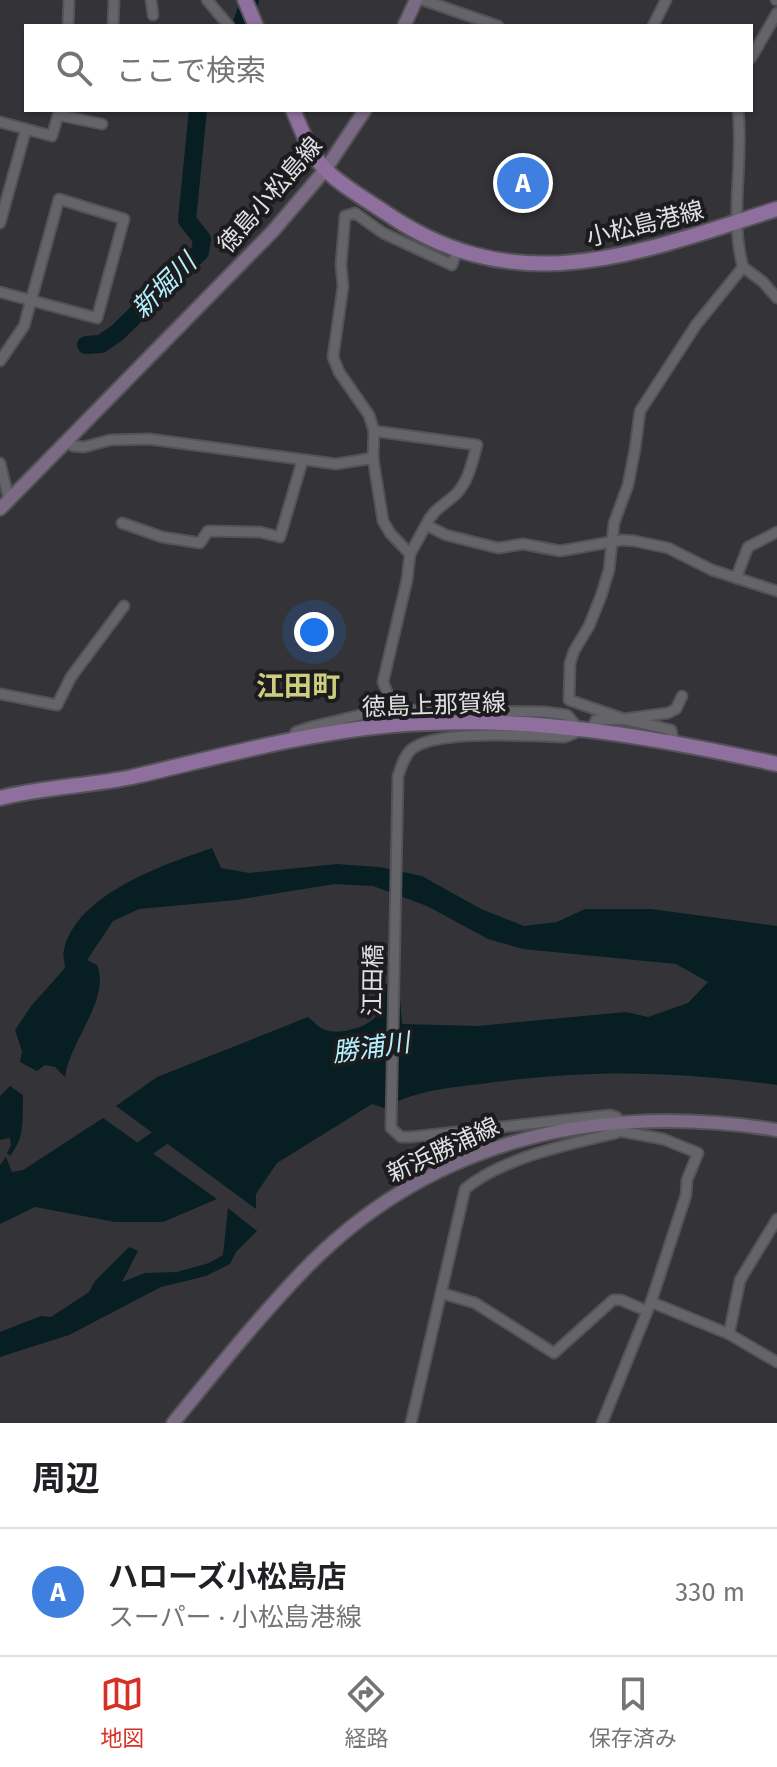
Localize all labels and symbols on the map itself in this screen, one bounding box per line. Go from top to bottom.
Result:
street label: 徳島小松島線 [212,131,328,259]
pin: A [497,153,549,213]
street label: 小松島港線 [583,196,707,252]
water label: 新堀川 [125,245,205,325]
your location [294,612,334,652]
district label: 江田町 [256,670,340,703]
street label: 徳島上那賀線 [362,688,506,722]
street label: 江田橋 [358,944,388,1016]
water label: 勝浦川 [330,1027,415,1069]
street label: 新浜勝浦線 [383,1112,503,1188]

